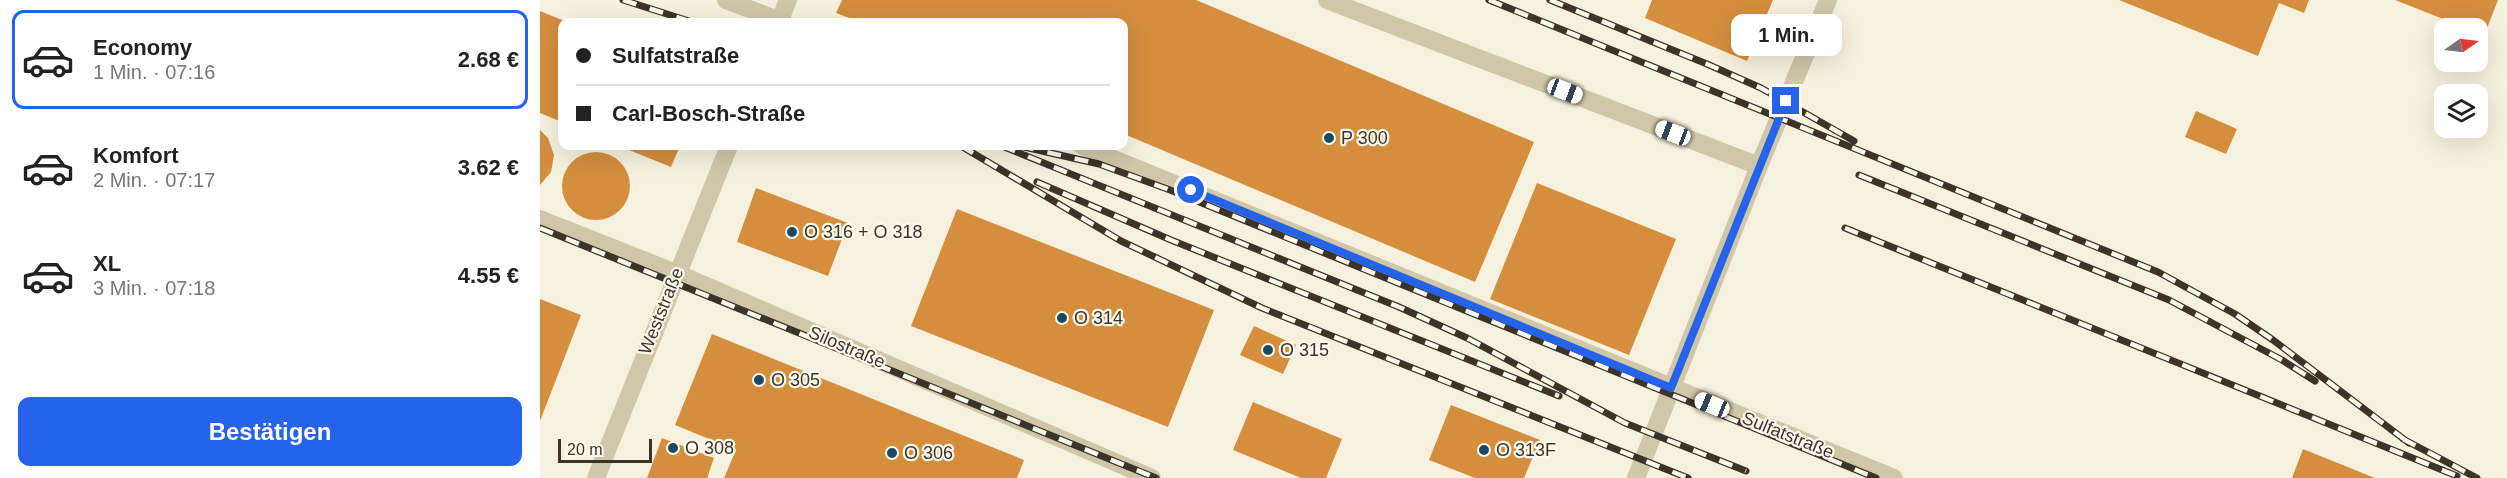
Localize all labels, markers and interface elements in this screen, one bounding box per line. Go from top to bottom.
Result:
callout: 1 Min. [1730,14,1842,56]
north arrow [2434,18,2488,72]
map controls [2434,18,2488,138]
text: 1 Min. [1758,24,1815,46]
icon: car [21,33,75,87]
text: Economy [93,35,192,60]
text: Sulfatstraße [612,43,739,68]
text: 2.68 € [458,47,519,72]
text: 1 Min. · 07:16 [93,61,215,83]
car [1545,76,1585,106]
button: layers [2434,84,2488,138]
route end [1772,87,1799,114]
text: Carl-Bosch-Straße [612,101,805,126]
car [1653,118,1693,148]
place label: P 300 [1341,128,1388,148]
marker: P 300 [1322,131,1336,145]
icon: car [21,141,75,195]
text: Komfort [93,143,179,168]
text: 3.62 € [458,155,519,180]
text: 2 Min. · 07:17 [93,169,215,191]
route start [1177,176,1204,203]
place label: O 316 + O 318 [804,222,923,242]
marker: O 316 + O 318 [785,225,799,239]
icon: car [21,249,75,303]
text: XL [93,251,121,276]
text: 4.55 € [458,263,519,288]
street label: Weststraße [635,265,687,357]
text: 3 Min. · 07:18 [93,277,215,299]
place label: O 314 [1074,308,1123,328]
marker: O 314 [1055,311,1069,325]
street label: Silostraße [806,322,888,372]
place label: O 315 [1280,340,1329,360]
marker: O 315 [1261,343,1275,357]
place label: O 305 [771,370,820,390]
marker: O 305 [752,373,766,387]
car [1692,390,1732,420]
button: Bestätigen [18,397,522,466]
street label: Sulfatstraße [1739,408,1837,462]
scale bar [558,436,652,464]
place label: O 308 [685,438,734,458]
place label: O 313F [1496,440,1556,460]
text: 20 m [567,441,603,458]
marker: O 308 [666,441,680,455]
place label: O 306 [904,443,953,463]
marker: O 313F [1477,443,1491,457]
marker: O 306 [885,446,899,460]

